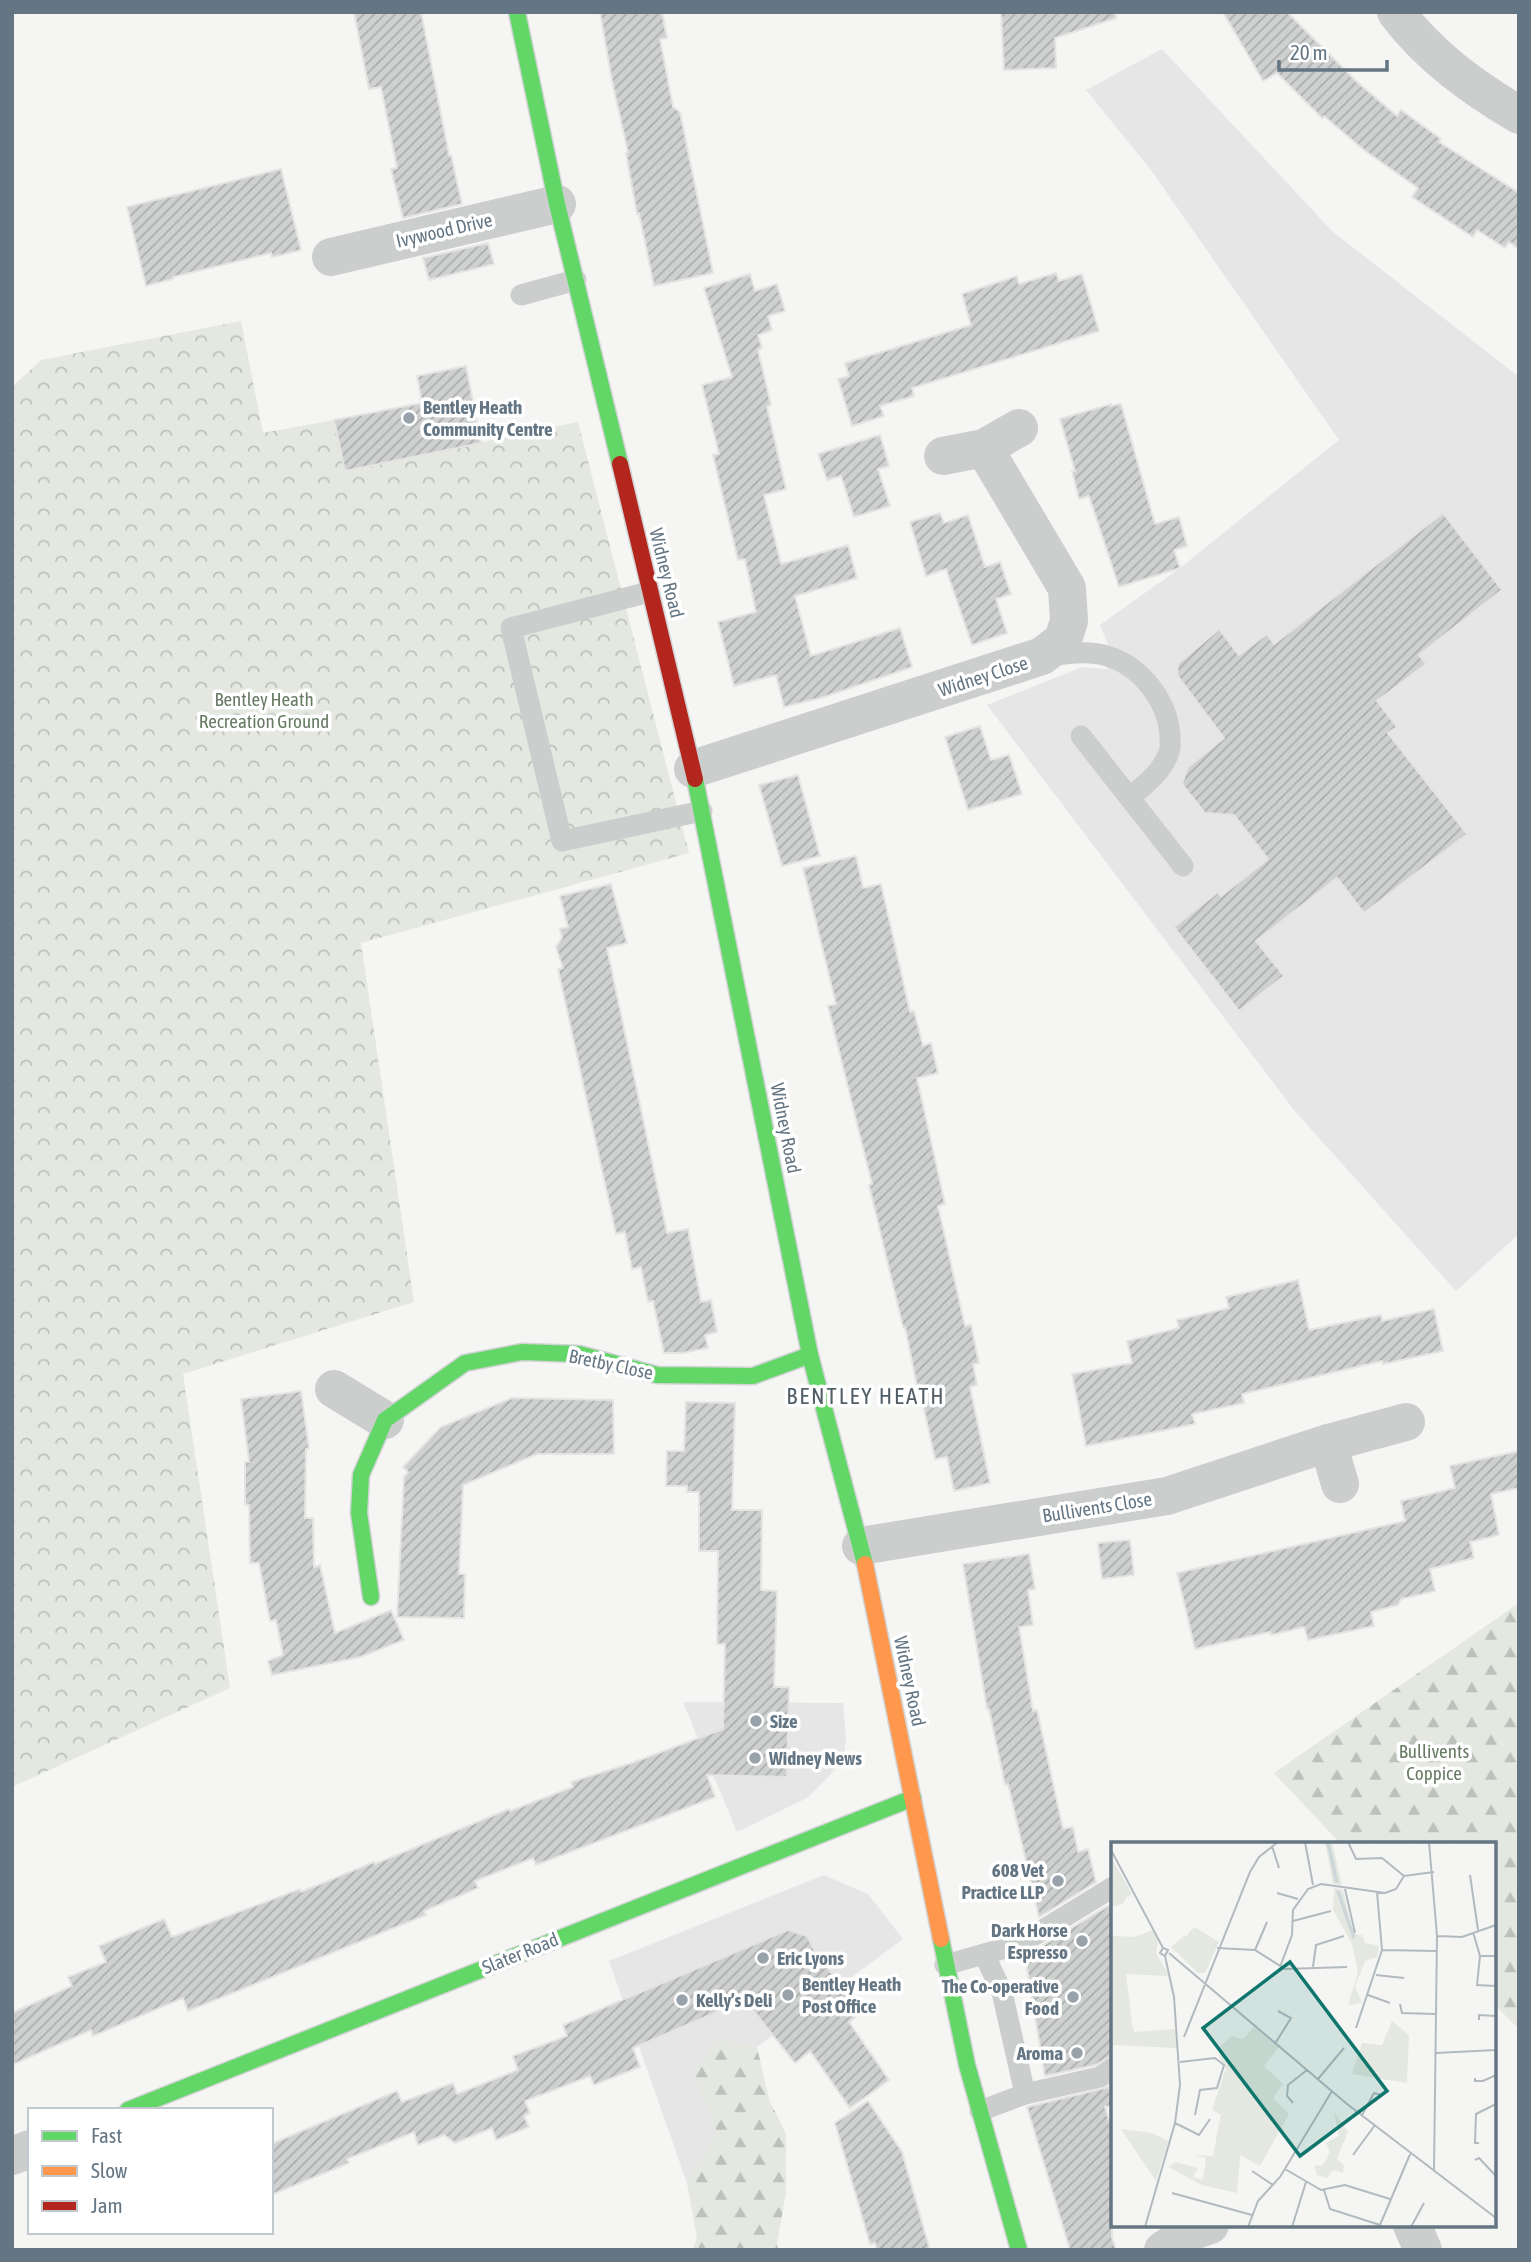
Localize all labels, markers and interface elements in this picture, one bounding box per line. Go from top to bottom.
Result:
scale bar [1279,28,1388,72]
text: 20 m [1290,40,1328,64]
street label: Ivywood Drive [394,208,494,252]
place label: Bentley Heath Community Centre [423,396,553,440]
marker: Bentley Heath Community Centre [401,410,417,426]
street label: Widney Road [645,526,689,620]
street label: Widney Close [935,651,1031,701]
park label: Bentley Heath Recreation Ground [199,688,329,732]
street label: Widney Road [766,1081,806,1175]
street label: Bretby Close [567,1344,655,1384]
district label: BENTLEY HEATH [786,1383,946,1409]
street label: Bullivents Close [1041,1487,1153,1527]
street label: Widney Road [890,1634,930,1728]
place label: Size [770,1710,798,1732]
marker: Size [748,1713,764,1729]
park label: Bullivents Coppice [1399,1740,1469,1784]
place label: Widney News [768,1747,862,1769]
marker: Widney News [747,1750,763,1766]
inset map [1111,1842,1496,2227]
place label: 608 Vet Practice LLP [961,1859,1045,1903]
marker: 608 Vet Practice LLP [1050,1873,1066,1889]
place label: Dark Horse Espresso [991,1919,1068,1963]
street label: Slater Road [479,1928,561,1978]
marker: Dark Horse Espresso [1074,1933,1090,1949]
place label: Eric Lyons [777,1947,844,1969]
marker: Eric Lyons [755,1950,771,1966]
place label: Bentley Heath Post Office [802,1973,901,2017]
place label: The Co-operative Food [942,1975,1059,2019]
marker: Bentley Heath Post Office [780,1987,796,2003]
place label: Kelly’s Deli [696,1989,772,2011]
marker: The Co-operative Food [1065,1989,1081,2005]
marker: Kelly’s Deli [674,1992,690,2008]
place label: Aroma [1016,2042,1063,2064]
marker: Aroma [1069,2045,1085,2061]
legend [28,2108,273,2234]
text: Fast [91,2123,122,2147]
text: Slow [91,2158,128,2182]
text: Jam [91,2193,123,2217]

